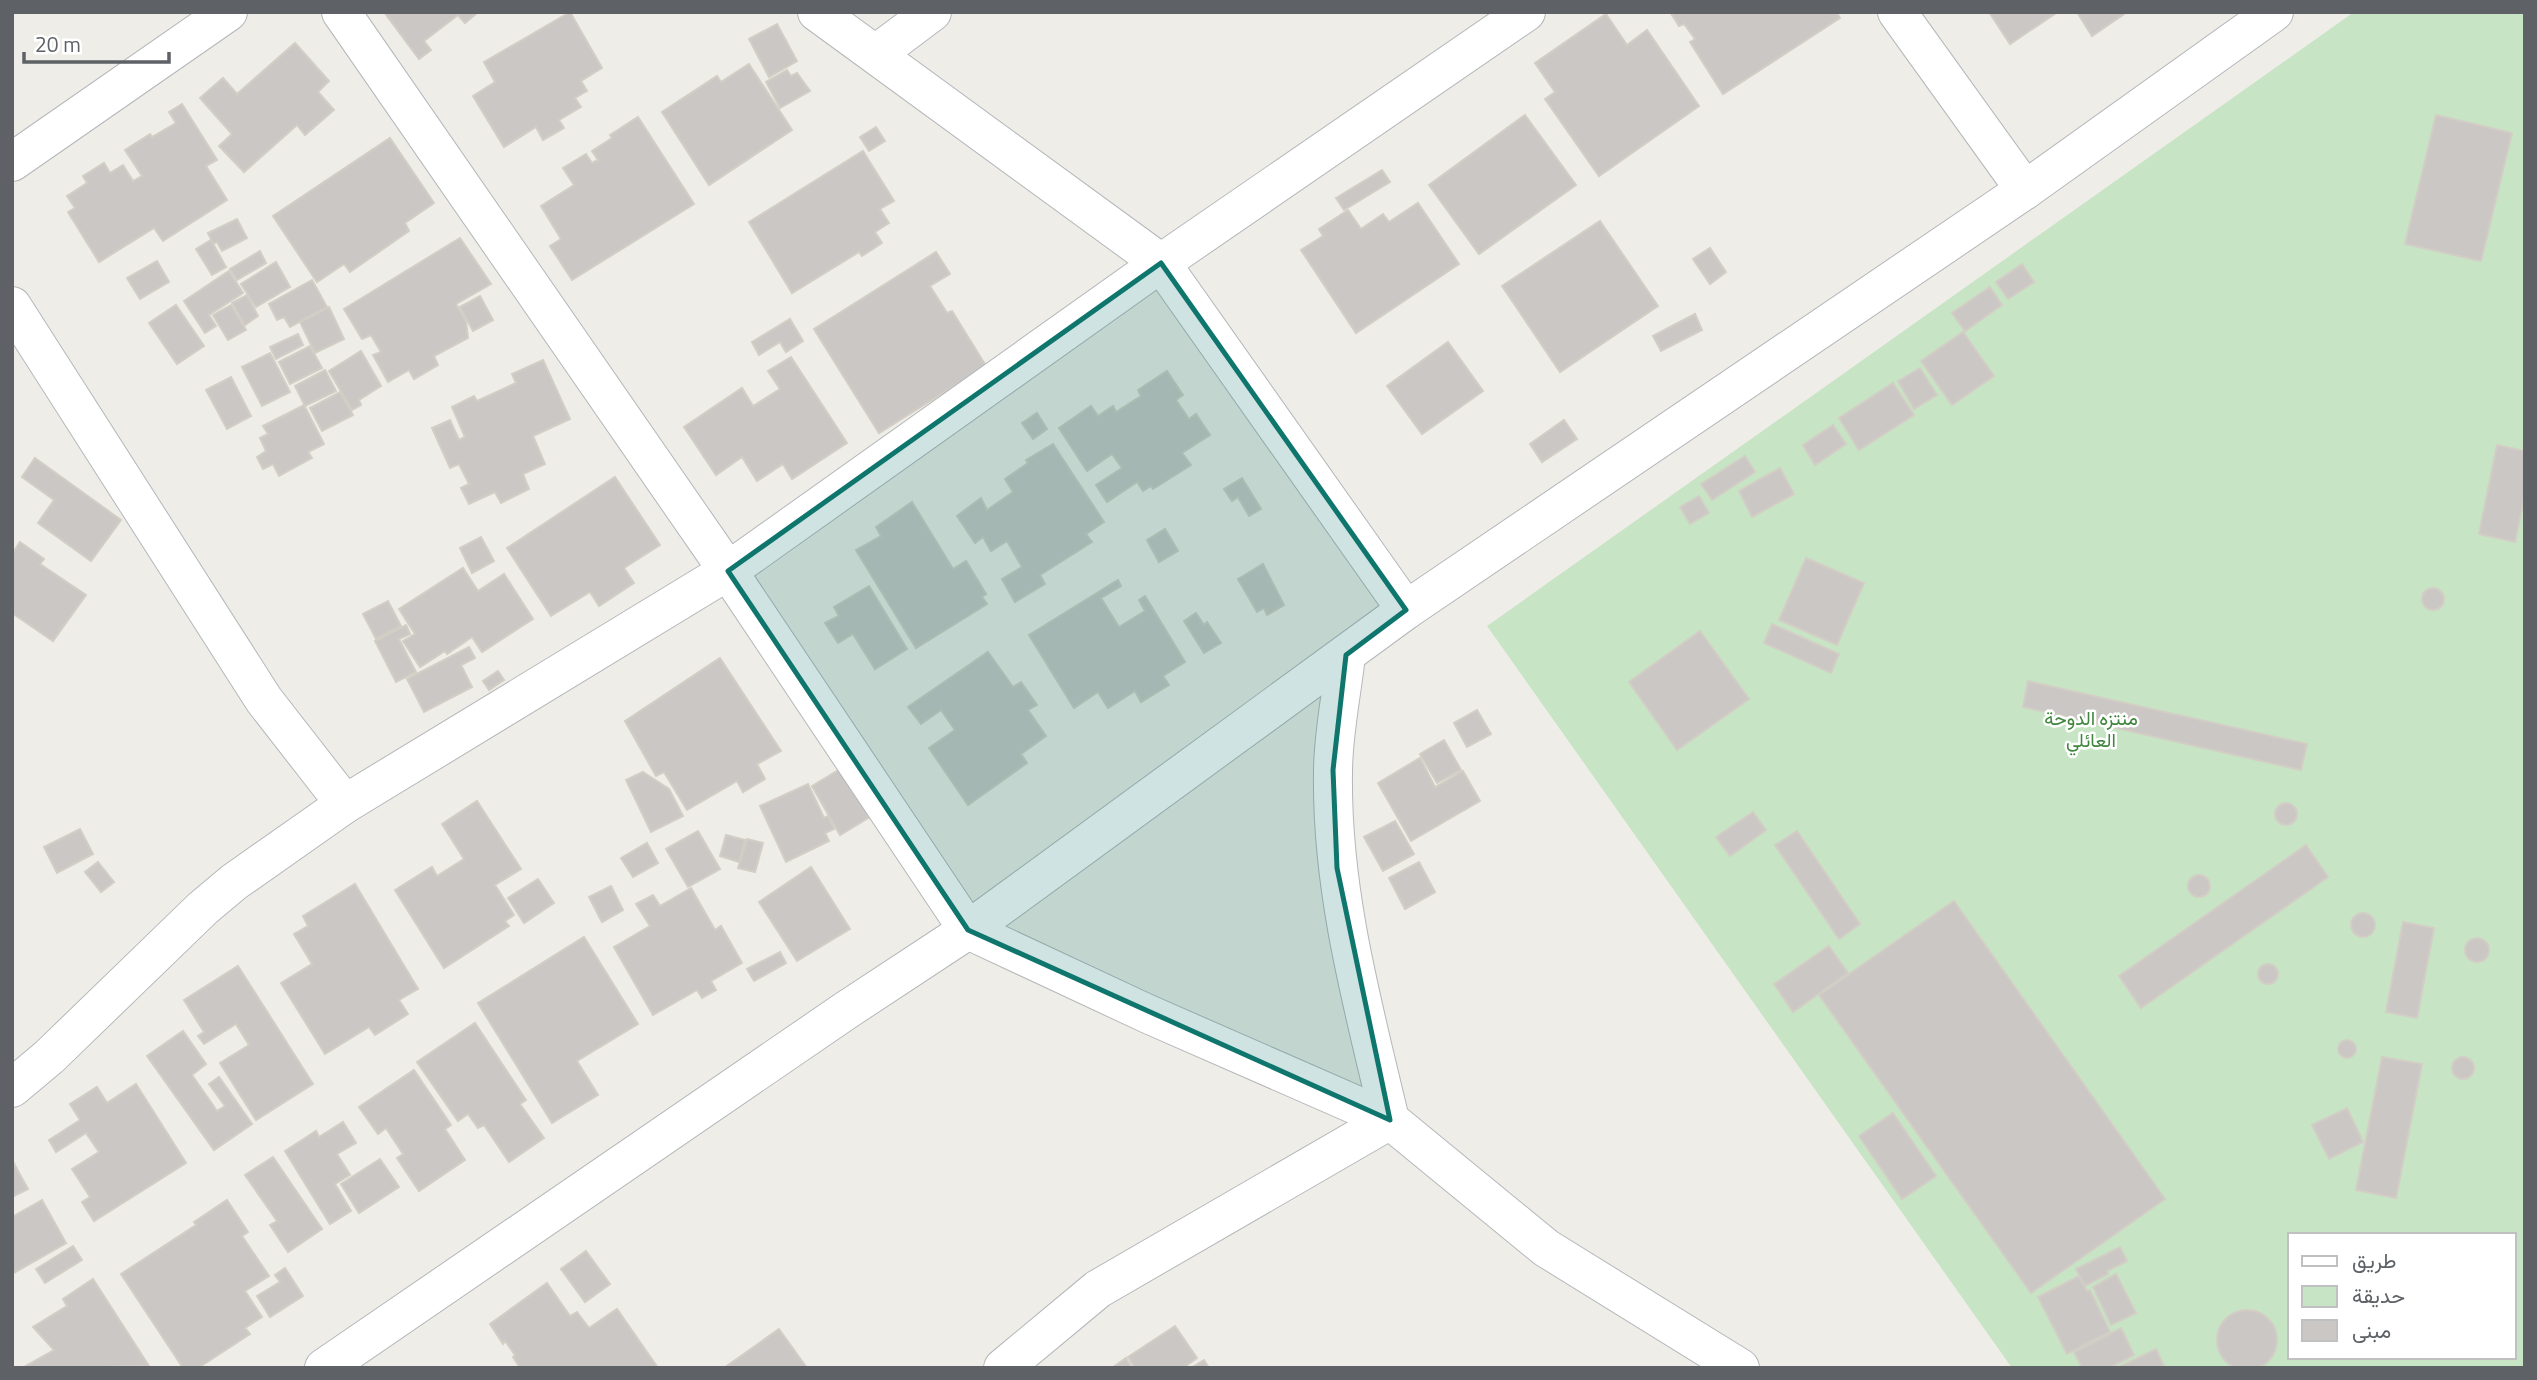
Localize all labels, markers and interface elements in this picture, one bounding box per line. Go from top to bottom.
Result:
scale bar [24,21,170,65]
text: 20 m [35,28,81,60]
park label: منتزه الدوحة العائلي [2044,703,2138,756]
legend [2288,1233,2516,1359]
text: طريق [2352,1244,2397,1276]
text: حديقة [2352,1279,2405,1311]
text: مبنى [2352,1314,2391,1346]

